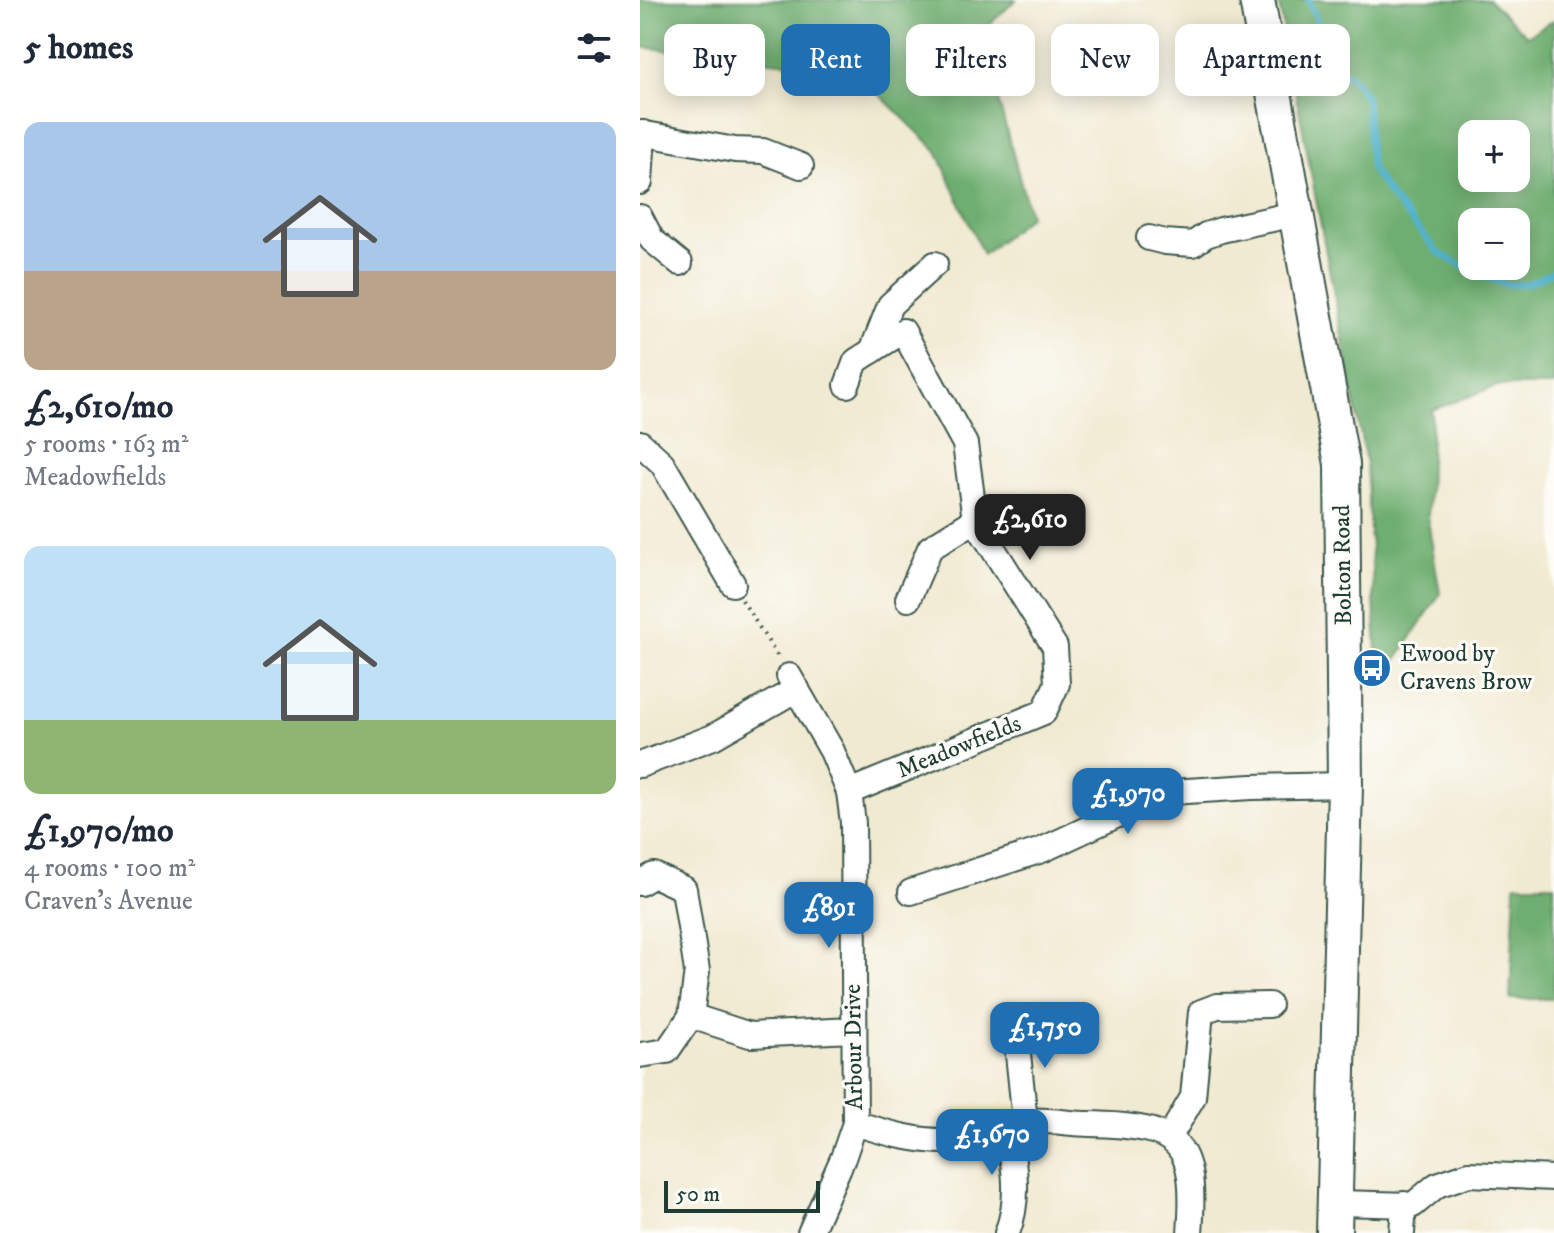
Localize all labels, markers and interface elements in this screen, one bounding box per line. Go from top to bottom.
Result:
chip: Buy [664,24,765,96]
chip: Rent [781,24,890,96]
chip: Filters [906,24,1035,96]
chip: New [1051,24,1159,96]
chip: Apartment [1175,24,1350,96]
icon: filters [572,26,616,70]
text: 5 homes [24,27,133,69]
map controls [1458,120,1530,280]
button: + [1458,120,1530,192]
icon: home [248,174,392,318]
button: − [1458,208,1530,280]
text: £2,610/mo [24,386,173,428]
text: 5 rooms · 163 m² [24,428,189,461]
text: Meadowfields [24,461,166,494]
pin: £2,610 [965,494,1095,562]
text: £2,610 [993,503,1067,536]
street label: Bolton Road [1327,504,1359,626]
icon: home [248,598,392,742]
place label: Ewood by Cravens Brow [1400,639,1533,697]
bus stop icon: Ewood by Cravens Brow [1351,647,1393,689]
street label: Meadowfields [892,708,1026,786]
pin: £1,970 [1063,768,1193,836]
text: £1,970 [1090,777,1166,810]
text: £1,970/mo [24,810,174,852]
text: 4 rooms · 100 m² [24,852,195,885]
pin: £891 [782,882,876,950]
text: Craven's Avenue [24,885,193,918]
text: £891 [802,891,856,924]
street label: Arbour Drive [838,984,870,1110]
pin: £1,750 [980,1002,1110,1070]
text: £1,750 [1008,1011,1082,1044]
pin: £1,670 [927,1109,1057,1177]
text: £1,670 [954,1118,1030,1151]
scale bar [664,1177,820,1213]
text: 50 m [676,1181,720,1208]

